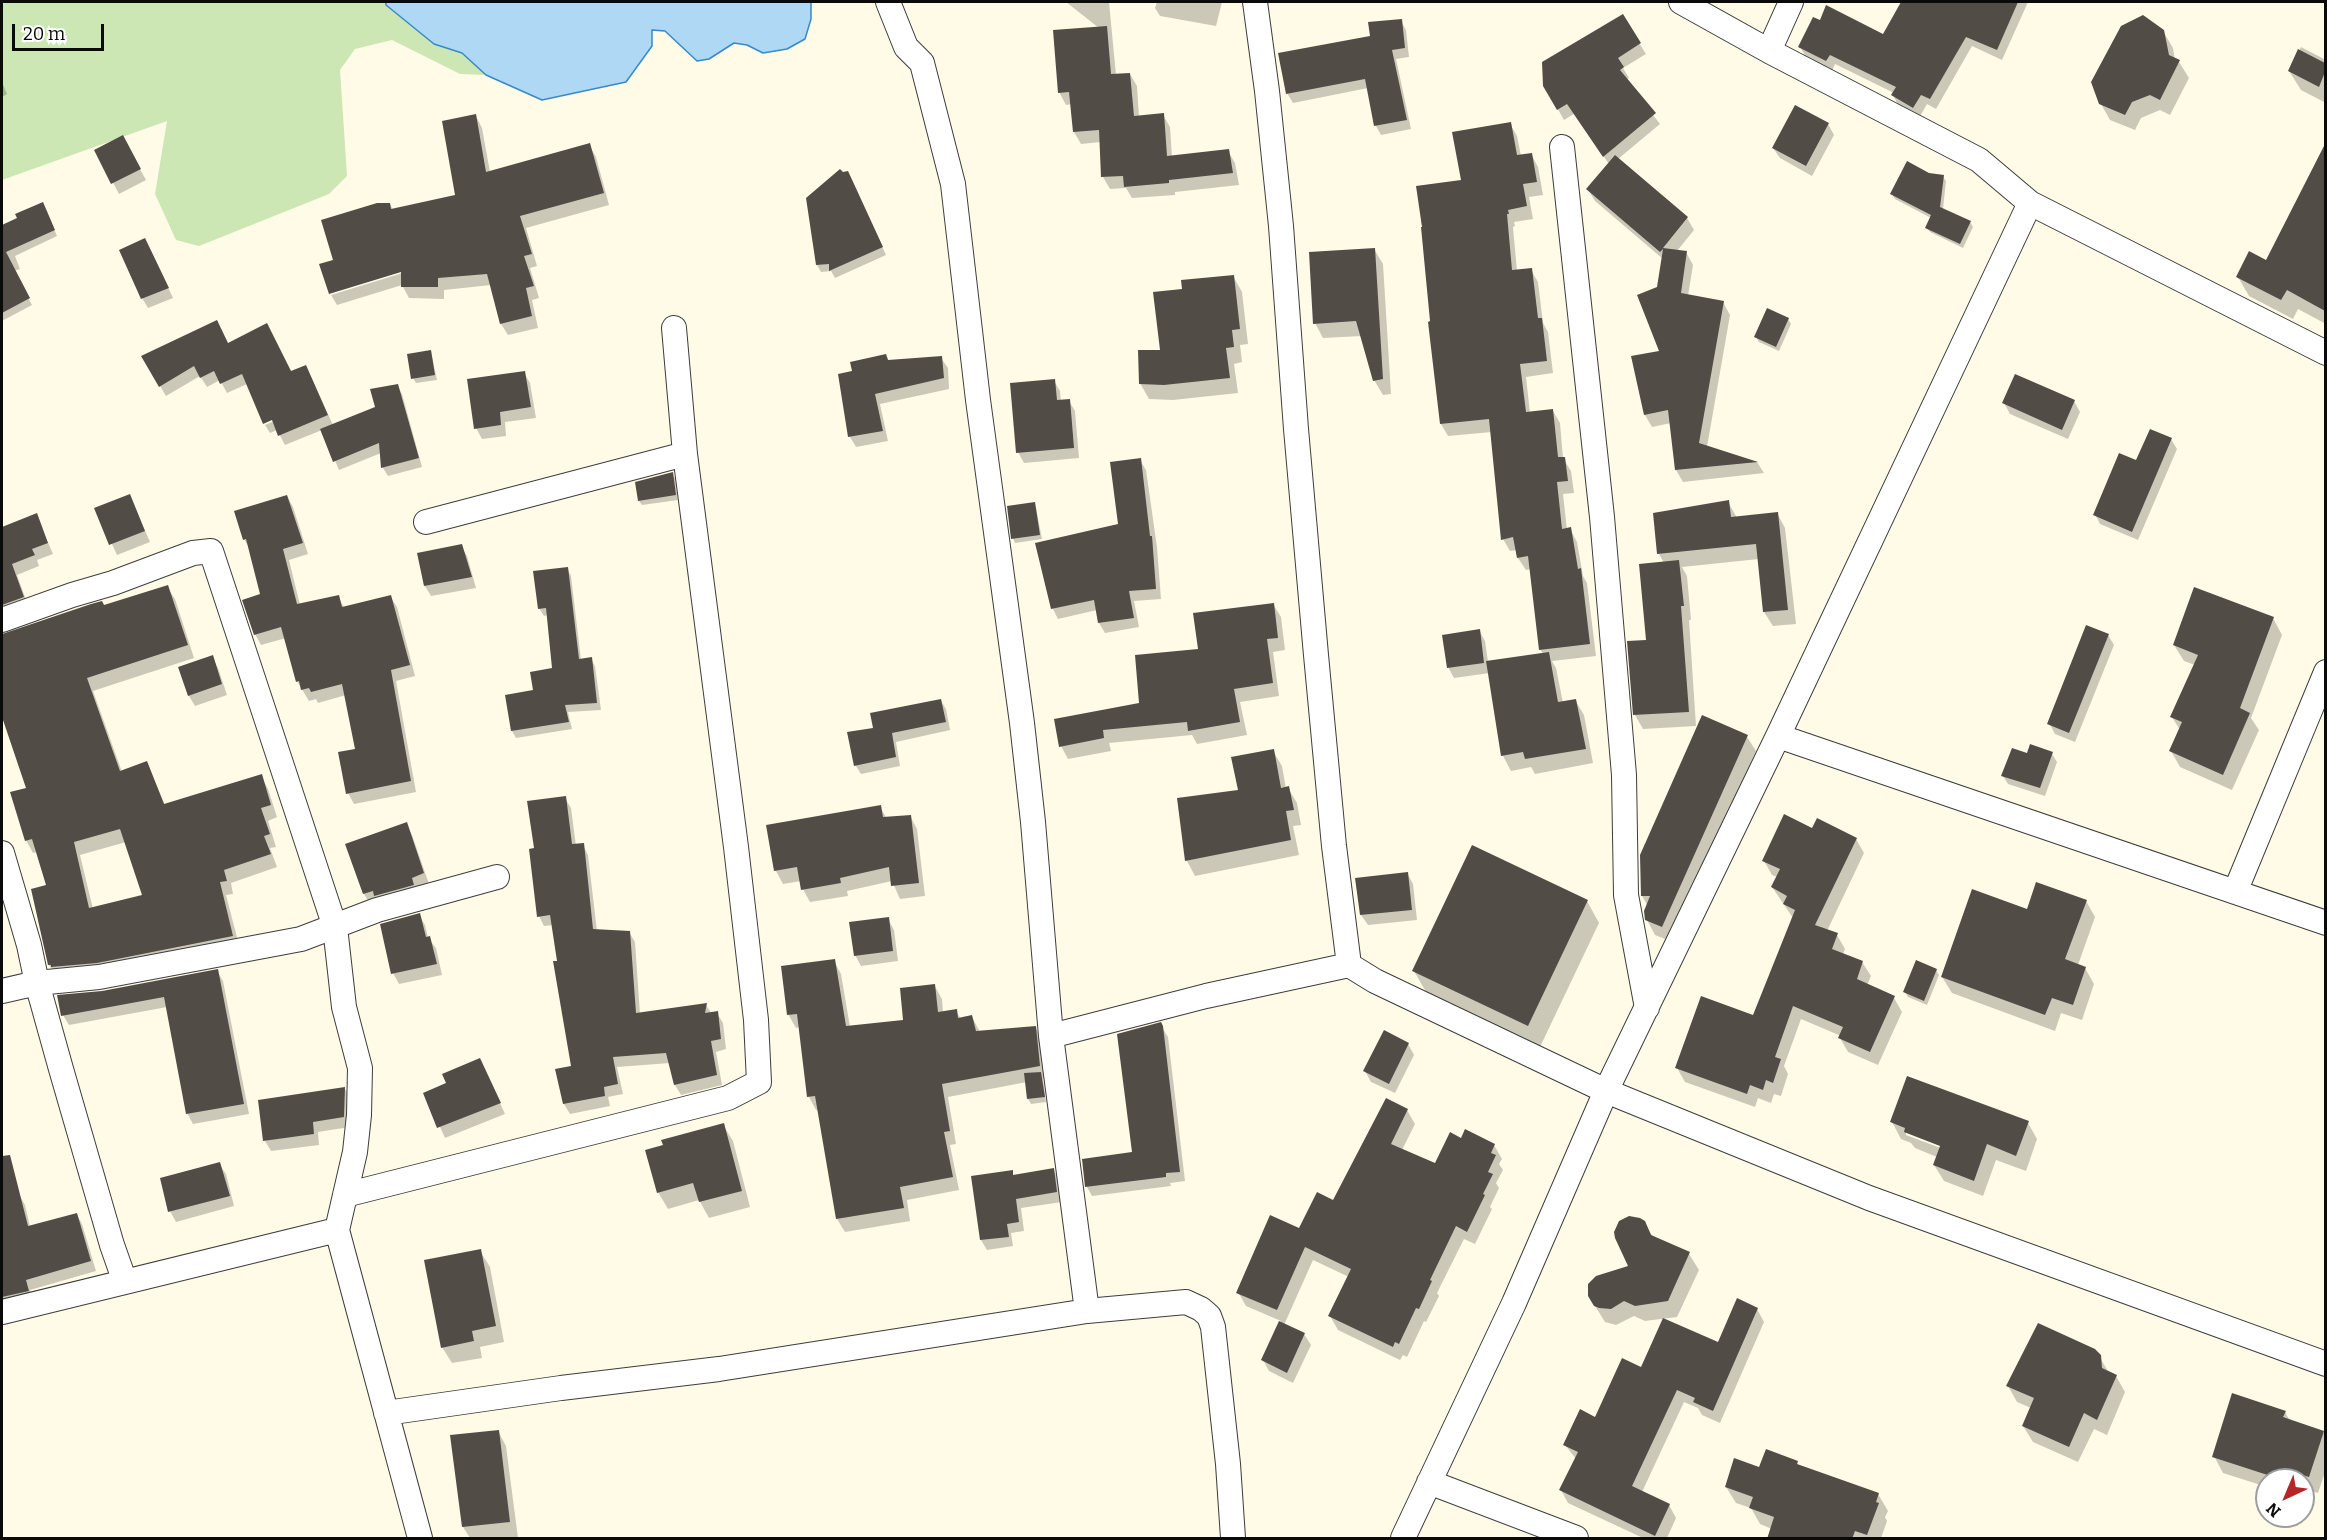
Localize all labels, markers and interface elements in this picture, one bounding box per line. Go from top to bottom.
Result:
scale bar [15,12,106,50]
text: 20 m [23,23,65,45]
north arrow [2255,1468,2315,1528]
text: N [2262,1499,2285,1521]

